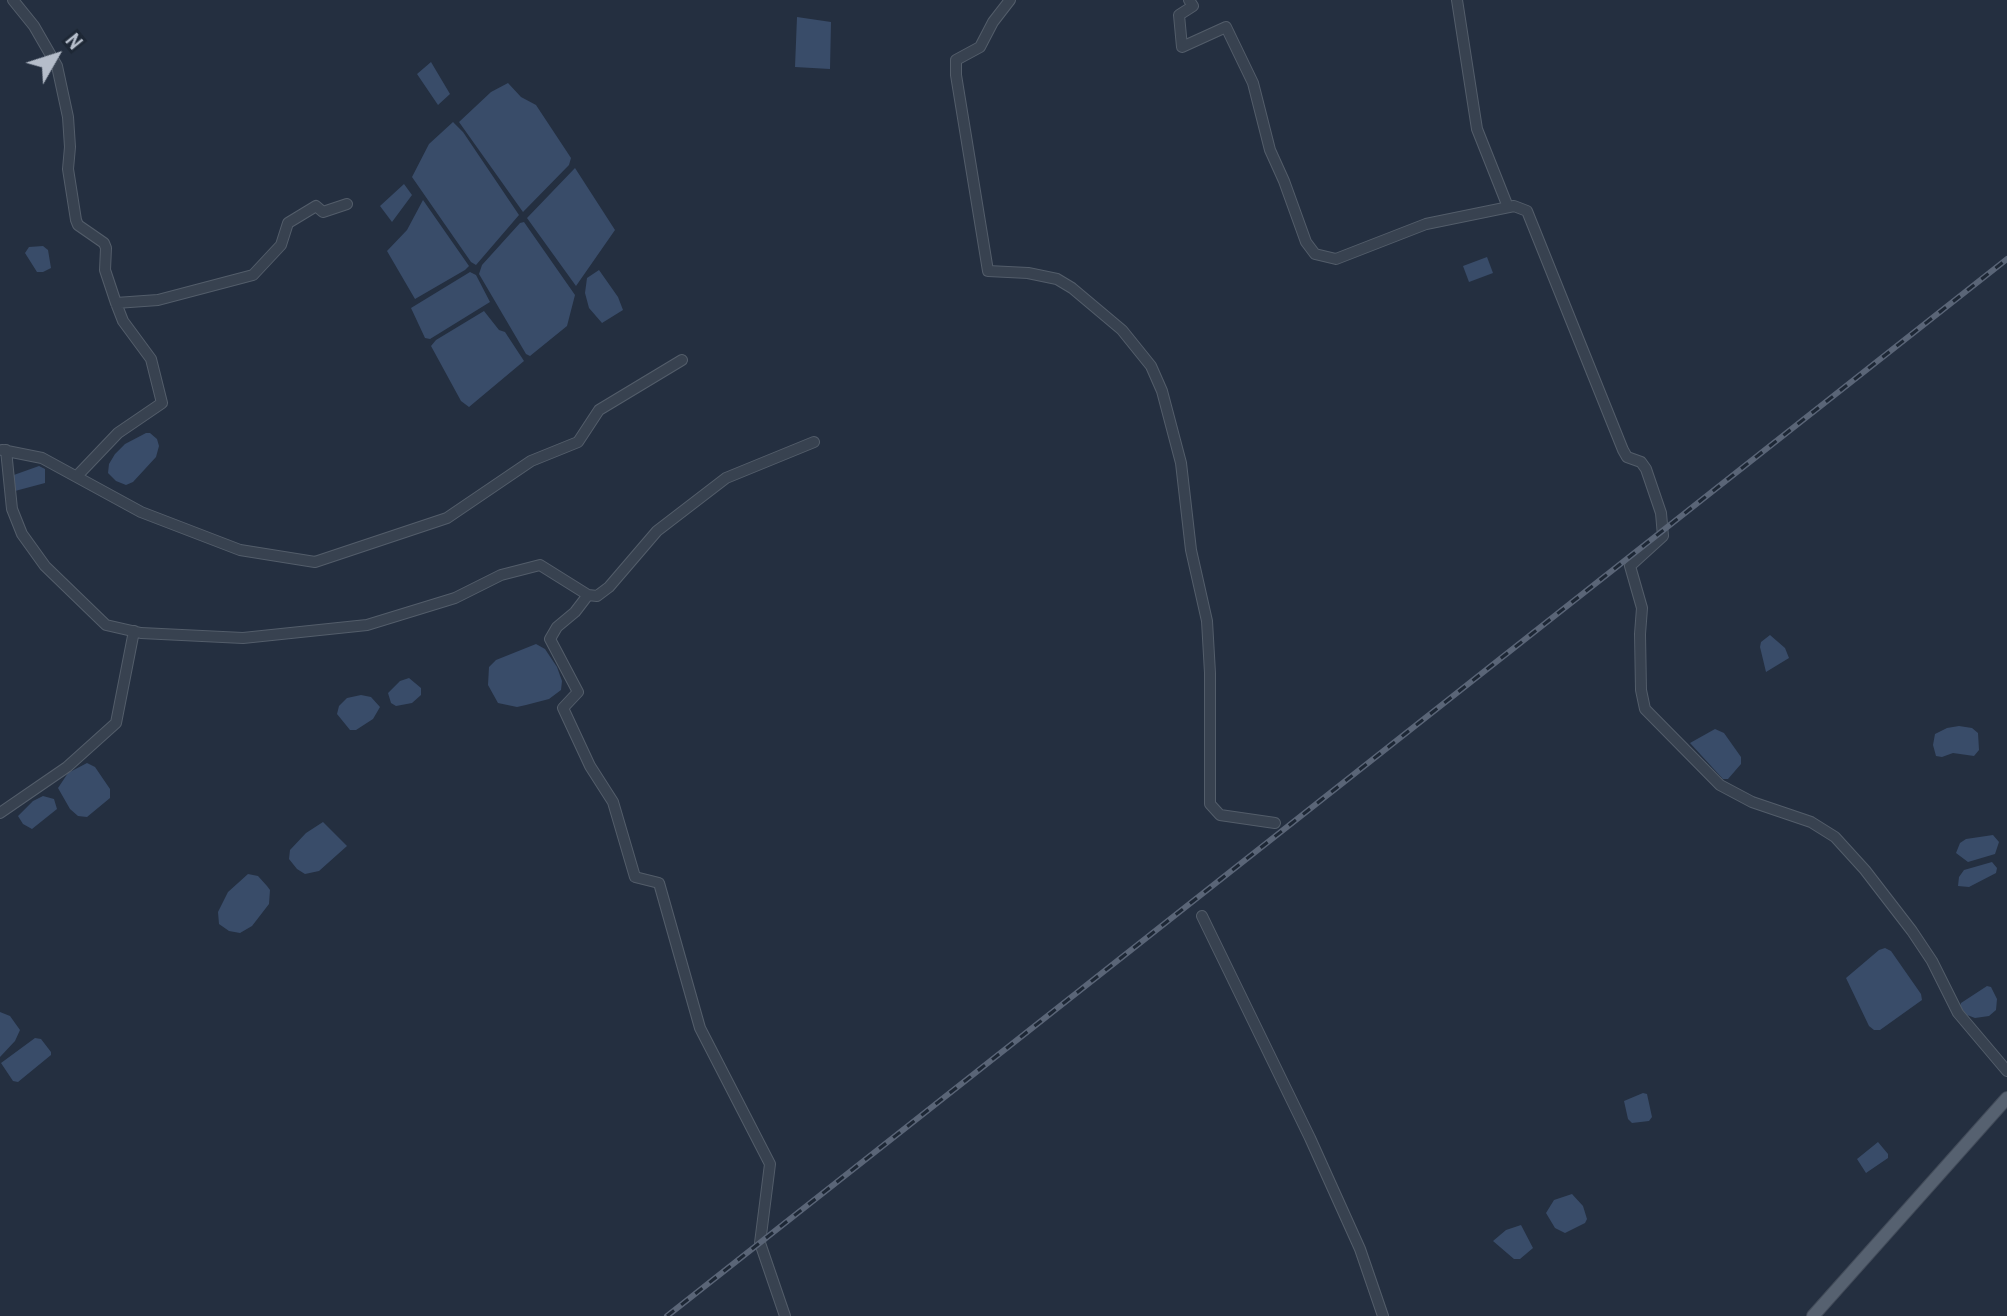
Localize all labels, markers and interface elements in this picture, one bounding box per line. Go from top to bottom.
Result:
north arrow [16,16,96,96]
text: N [59,26,90,55]

